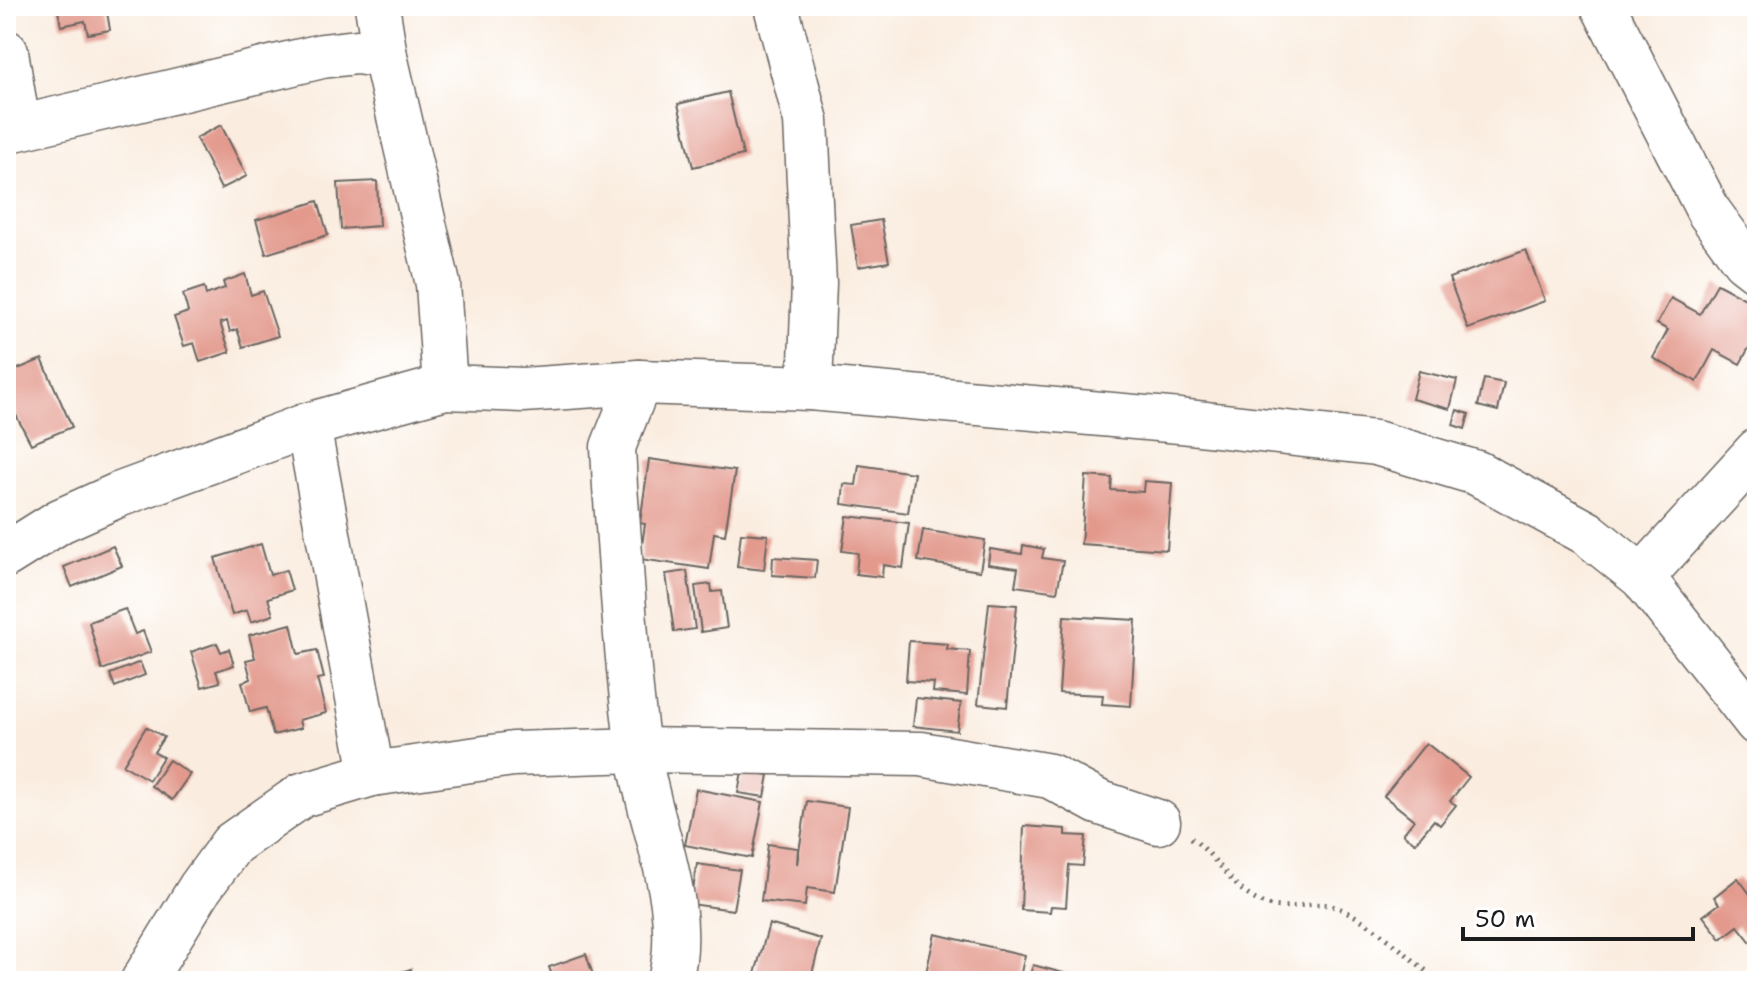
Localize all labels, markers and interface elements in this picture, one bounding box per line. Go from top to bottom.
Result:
scale bar [1463,891,1693,941]
text: 50 m [1475,903,1535,935]

